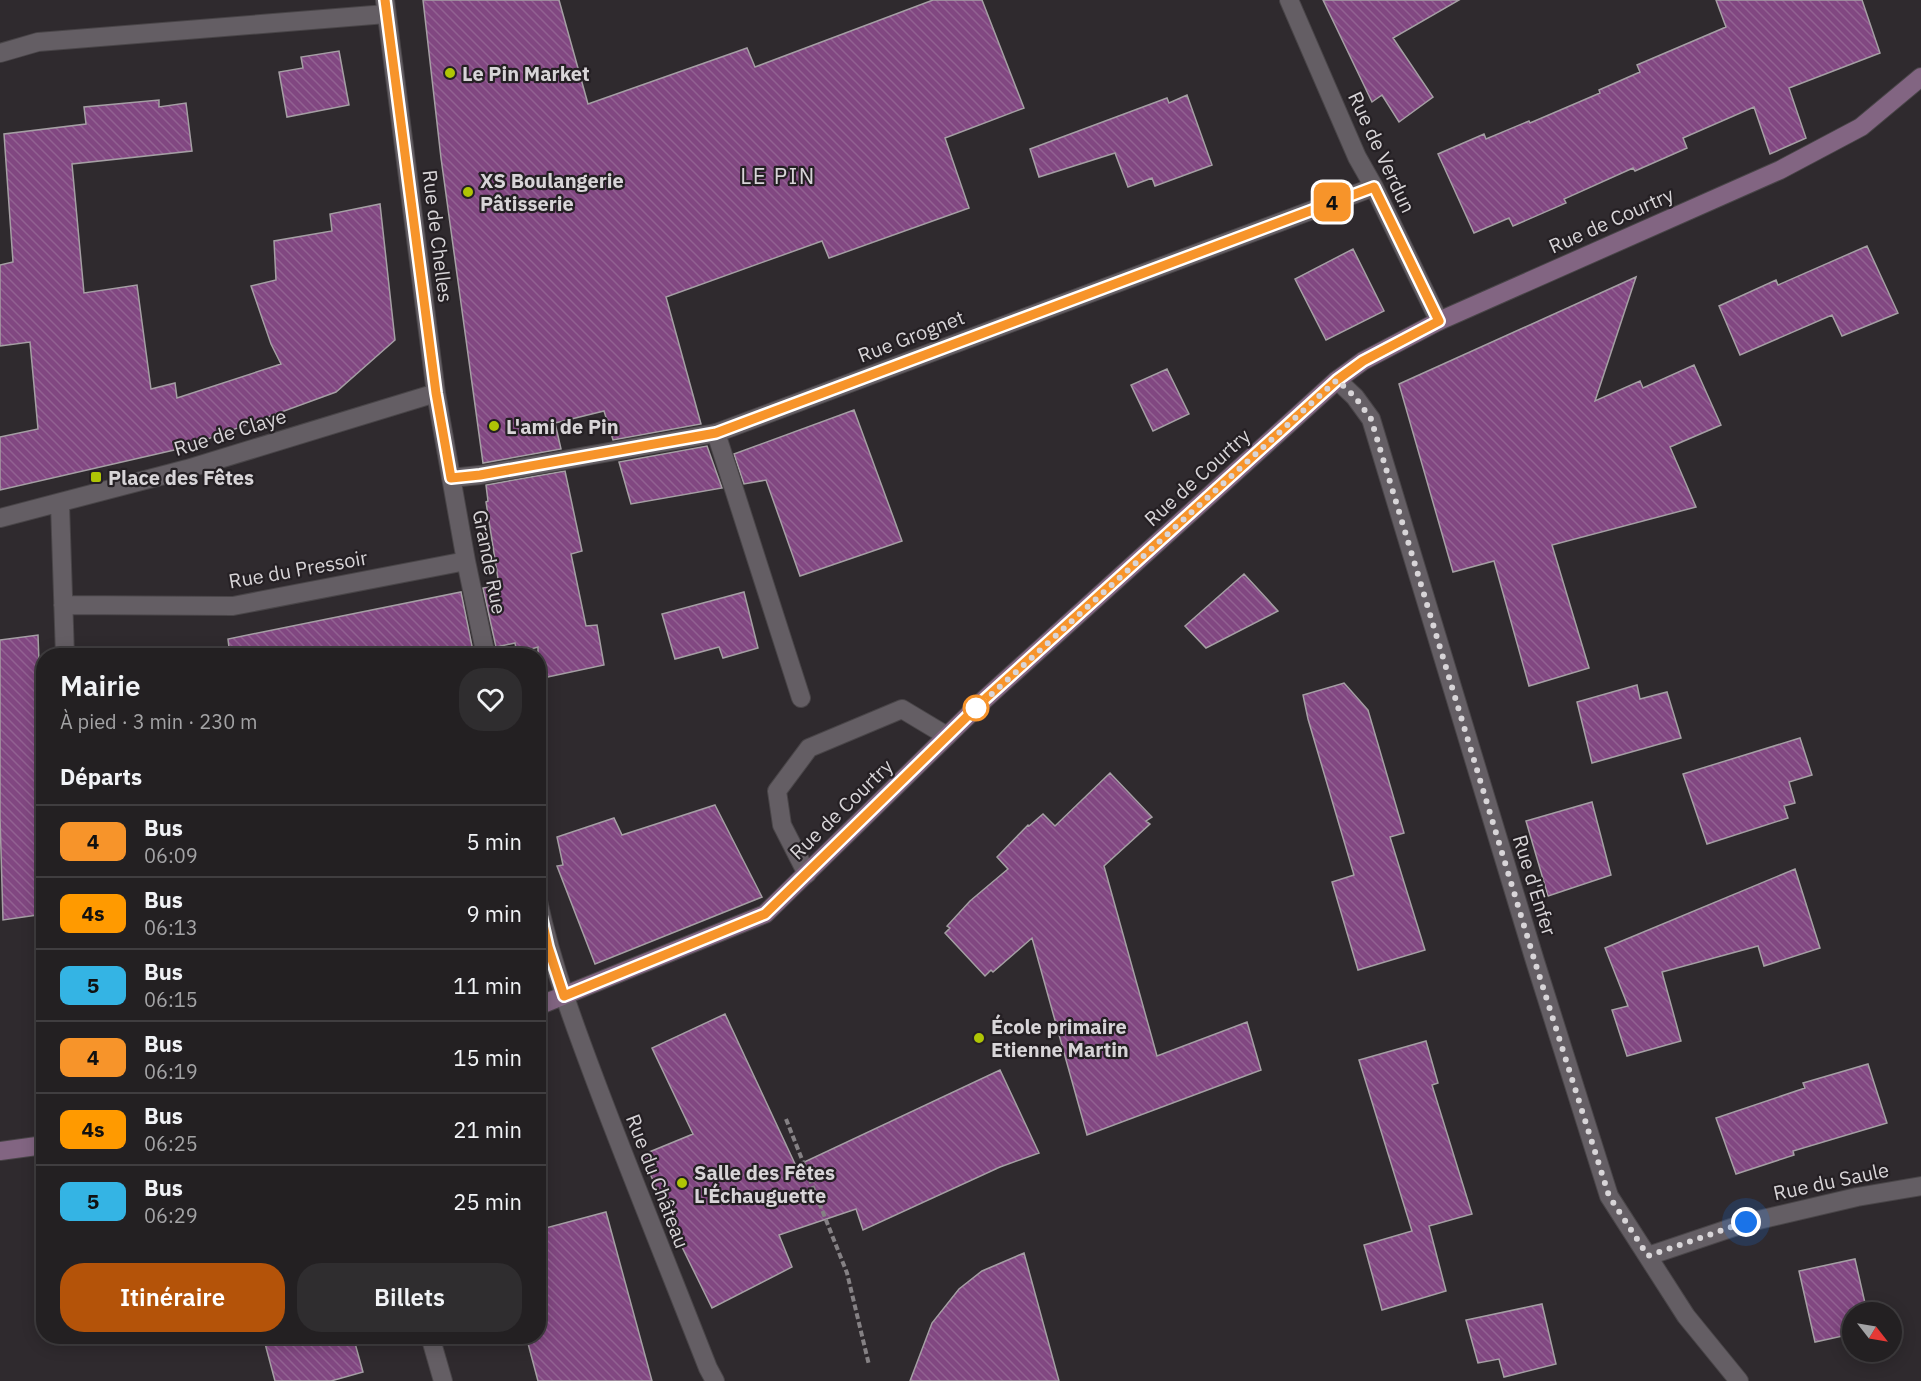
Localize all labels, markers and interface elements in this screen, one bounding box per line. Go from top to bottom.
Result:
place label: Le Pin Market [462,60,590,87]
marker: Le Pin Market [443,66,457,80]
street label: Rue de Verdun [1342,87,1422,217]
district label: LE PIN [740,161,816,190]
place label: XS Boulangerie Pâtisserie [480,167,624,217]
street label: Rue de Chelles [416,168,460,304]
street label: Rue de Courtry [1544,180,1678,260]
line badge: 4 [1312,182,1352,222]
marker: XS Boulangerie Pâtisserie [461,185,475,199]
text: 4 [1326,188,1338,216]
street label: Rue Grognet [854,303,968,369]
street label: Rue de Claye [170,402,290,462]
place label: L'ami de Pin [506,413,619,440]
marker: L'ami de Pin [487,419,501,433]
street label: Rue de Courtry [1138,422,1256,532]
place label: Place des Fêtes [108,464,254,491]
marker: Place des Fêtes [89,470,103,484]
street label: Grande Rue [467,508,513,616]
street label: Rue du Pressoir [226,543,370,595]
text: Mairie [60,667,141,704]
button: heart [459,668,522,731]
unlabelled marker [963,695,989,721]
text: À pied · 3 min · 230 m [60,708,257,735]
street label: Rue de Courtry [783,753,899,865]
text: Départs [60,762,142,791]
text: Bus [144,813,183,842]
text: 4 [87,827,99,855]
text: 5 min [466,827,522,856]
street label: Rue d'Enfer [1507,831,1563,939]
text: 06:09 [144,842,198,869]
text: Bus [144,885,183,914]
text: 4s [81,899,105,927]
text: 9 min [466,899,522,928]
text: 06:13 [144,914,198,941]
text: Bus [144,957,183,986]
text: 5 [87,971,99,999]
text: 11 min [453,971,522,1000]
text: 06:15 [144,986,198,1013]
place label: École primaire Etienne Martin [991,1013,1129,1063]
text: Bus [144,1029,183,1058]
marker: École primaire Etienne Martin [972,1031,986,1045]
text: 4 [87,1043,99,1071]
text: 15 min [453,1043,522,1072]
text: 06:19 [144,1058,198,1085]
text: Bus [144,1101,183,1130]
street label: Rue du Château [620,1110,696,1252]
text: 4s [81,1115,105,1143]
text: 21 min [453,1115,522,1144]
text: 06:25 [144,1130,198,1157]
street label: Rue du Saule [1771,1156,1891,1206]
place label: Salle des Fêtes L'Échauguette [694,1159,835,1209]
text: Bus [144,1173,183,1202]
marker: Salle des Fêtes L'Échauguette [675,1176,689,1190]
text: 5 [87,1187,99,1215]
text: 25 min [453,1187,522,1216]
text: 06:29 [144,1202,198,1229]
your location [1731,1207,1761,1237]
button: Itinéraire [60,1263,285,1332]
button: Billets [297,1263,522,1332]
north arrow [1842,1302,1902,1362]
map controls [1842,1302,1902,1362]

